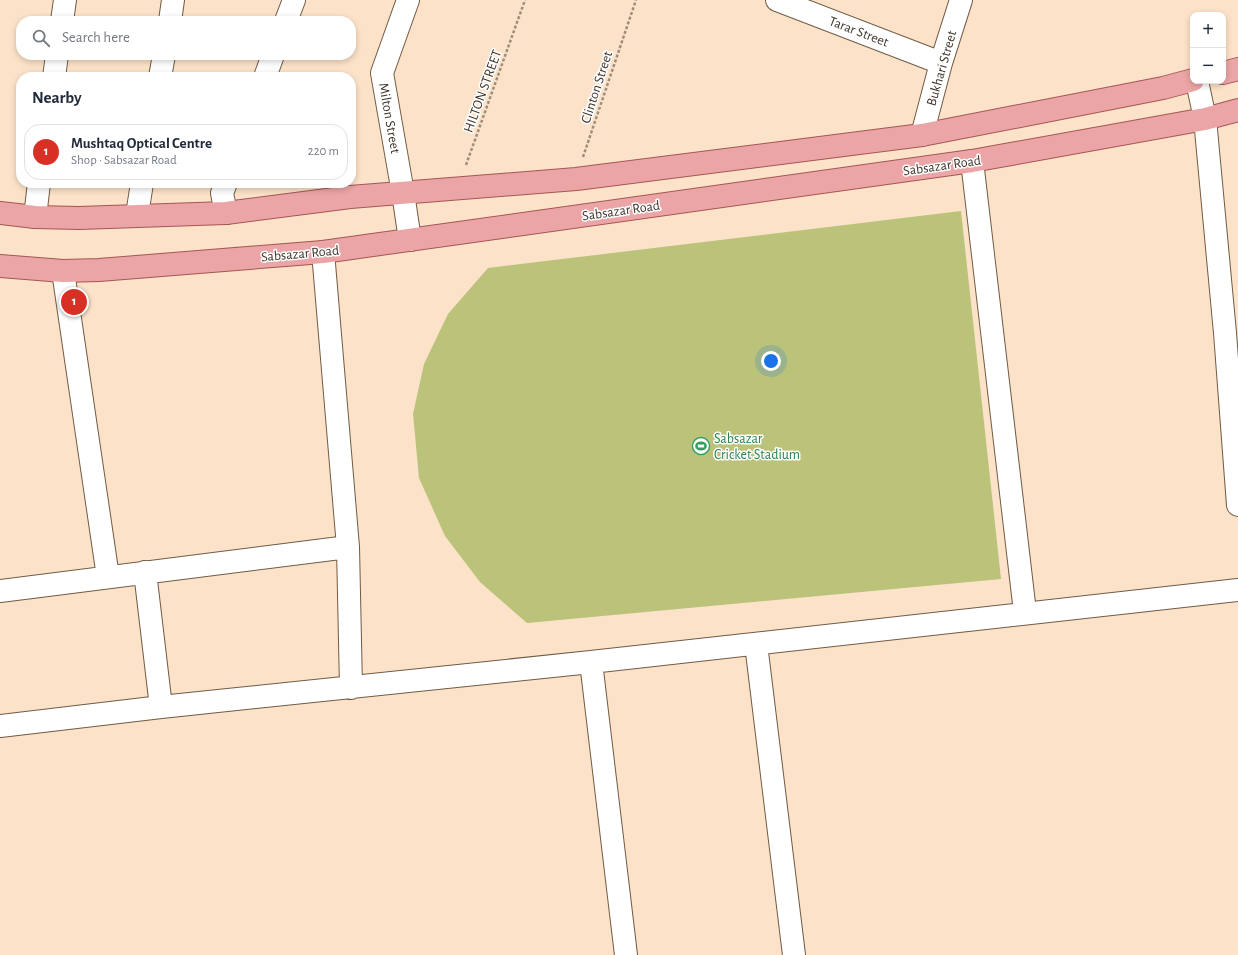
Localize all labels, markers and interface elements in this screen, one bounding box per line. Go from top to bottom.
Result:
map controls [1190,12,1226,84]
button: + [1190,12,1226,48]
street label: Tarar Street [827,14,891,50]
search box [16,16,356,60]
icon: search [30,27,52,49]
street label: Bukhari Street [925,28,960,108]
text: Search here [62,30,130,45]
street label: HILTON STREET [462,48,504,135]
button: − [1190,48,1226,84]
street label: Clinton Street [579,49,615,125]
street label: Milton Street [376,82,402,155]
text: Nearby [32,89,82,106]
text: Mushtaq Optical Centre [71,136,212,151]
text: 1 [44,145,48,158]
text: 220 m [308,145,339,158]
text: Shop · Sabsazar Road [71,154,177,167]
street label: Sabsazar Road [902,154,982,178]
street label: Sabsazar Road [581,199,661,223]
street label: Sabsazar Road [260,244,340,264]
pin: 1 [61,287,87,317]
your location [761,351,781,371]
place label: Sabsazar Cricket Stadium [714,432,800,462]
sports icon: Sabsazar Cricket Stadium [691,436,711,456]

